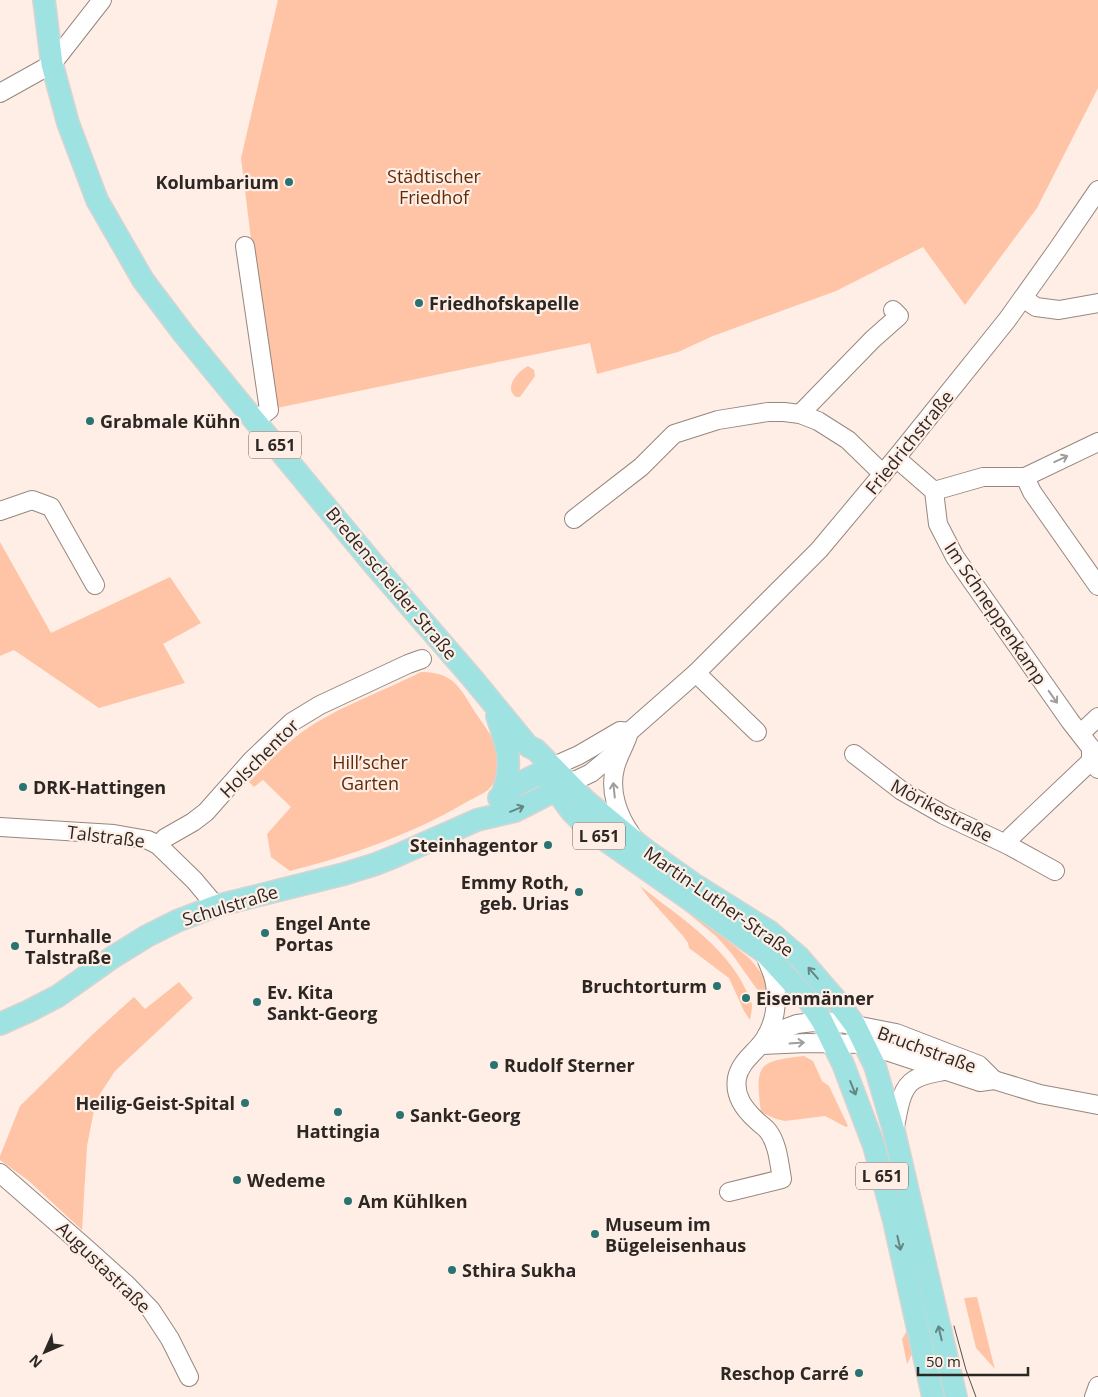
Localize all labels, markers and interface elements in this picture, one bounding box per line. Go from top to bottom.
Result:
park label: Städtischer Friedhof [387,164,482,209]
place label: Kolumbarium [155,170,279,194]
marker: Kolumbarium [283,176,295,188]
place label: Friedhofskapelle [429,291,579,315]
marker: Friedhofskapelle [413,297,425,309]
street label: Friedrichstraße [860,385,958,499]
place label: Grabmale Kühn [100,409,240,433]
marker: Grabmale Kühn [84,415,96,427]
road number: L 651 [249,432,301,458]
one-way arrow [1053,454,1068,464]
street label: Bredenscheider Straße [321,502,463,664]
street label: Im Schneppenkamp [939,537,1053,689]
one-way arrow [1048,690,1058,704]
street label: Holschentor [214,713,304,803]
park label: Hill’scher Garten [332,750,408,795]
street label: Mörikestraße [887,773,997,847]
place label: DRK-Hattingen [33,775,166,799]
marker: DRK-Hattingen [17,781,29,793]
one-way arrow [610,782,619,798]
one-way arrow [509,804,524,814]
street label: Talstraße [66,819,146,853]
road number: L 651 [573,822,625,849]
place label: Steinhagentor [410,833,538,857]
marker: Steinhagentor [542,839,554,851]
street label: Martin-Luther-Straße [639,840,799,962]
place label: Emmy Roth, geb. Urias [461,870,569,915]
street label: Schulstraße [179,879,281,931]
marker: Emmy Roth, geb. Urias [573,886,585,898]
place label: Engel Ante Portas [275,911,371,956]
place label: Turnhalle Talstraße [25,924,112,969]
marker: Engel Ante Portas [259,927,271,939]
marker: Turnhalle Talstraße [9,940,21,952]
one-way arrow [808,967,819,980]
place label: Bruchtorturm [581,974,707,998]
place label: Ev. Kita Sankt-Georg [267,980,378,1025]
marker: Bruchtorturm [711,980,723,992]
place label: Eisenmänner [756,986,874,1010]
marker: Eisenmänner [740,992,752,1004]
marker: Ev. Kita Sankt-Georg [251,996,263,1008]
street label: Bruchstraße [874,1020,980,1078]
one-way arrow [789,1039,805,1048]
place label: Rudolf Sterner [504,1053,635,1077]
marker: Rudolf Sterner [488,1059,500,1071]
one-way arrow [849,1080,858,1095]
place label: Heilig-Geist-Spital [75,1091,235,1115]
marker: Heilig-Geist-Spital [239,1097,251,1109]
place label: Sankt-Georg [410,1103,521,1127]
marker: Hattingia [332,1106,344,1118]
marker: Sankt-Georg [394,1109,406,1121]
place label: Hattingia [296,1119,380,1143]
road number: L 651 [856,1162,908,1190]
place label: Wedeme [247,1168,325,1192]
marker: Wedeme [231,1174,243,1186]
place label: Am Kühlken [358,1189,468,1213]
marker: Am Kühlken [342,1195,354,1207]
place label: Museum im Bügeleisenhaus [605,1212,746,1257]
street label: Augustastraße [52,1216,156,1318]
marker: Museum im Bügeleisenhaus [589,1228,601,1240]
one-way arrow [895,1235,904,1251]
place label: Sthira Sukha [462,1258,576,1282]
marker: Sthira Sukha [446,1264,458,1276]
one-way arrow [935,1325,944,1341]
north arrow [20,1327,70,1377]
scale bar [918,1344,1028,1376]
text: N [25,1351,46,1372]
text: 50 m [926,1351,961,1371]
place label: Reschop Carré [720,1361,849,1385]
marker: Reschop Carré [853,1367,865,1379]

